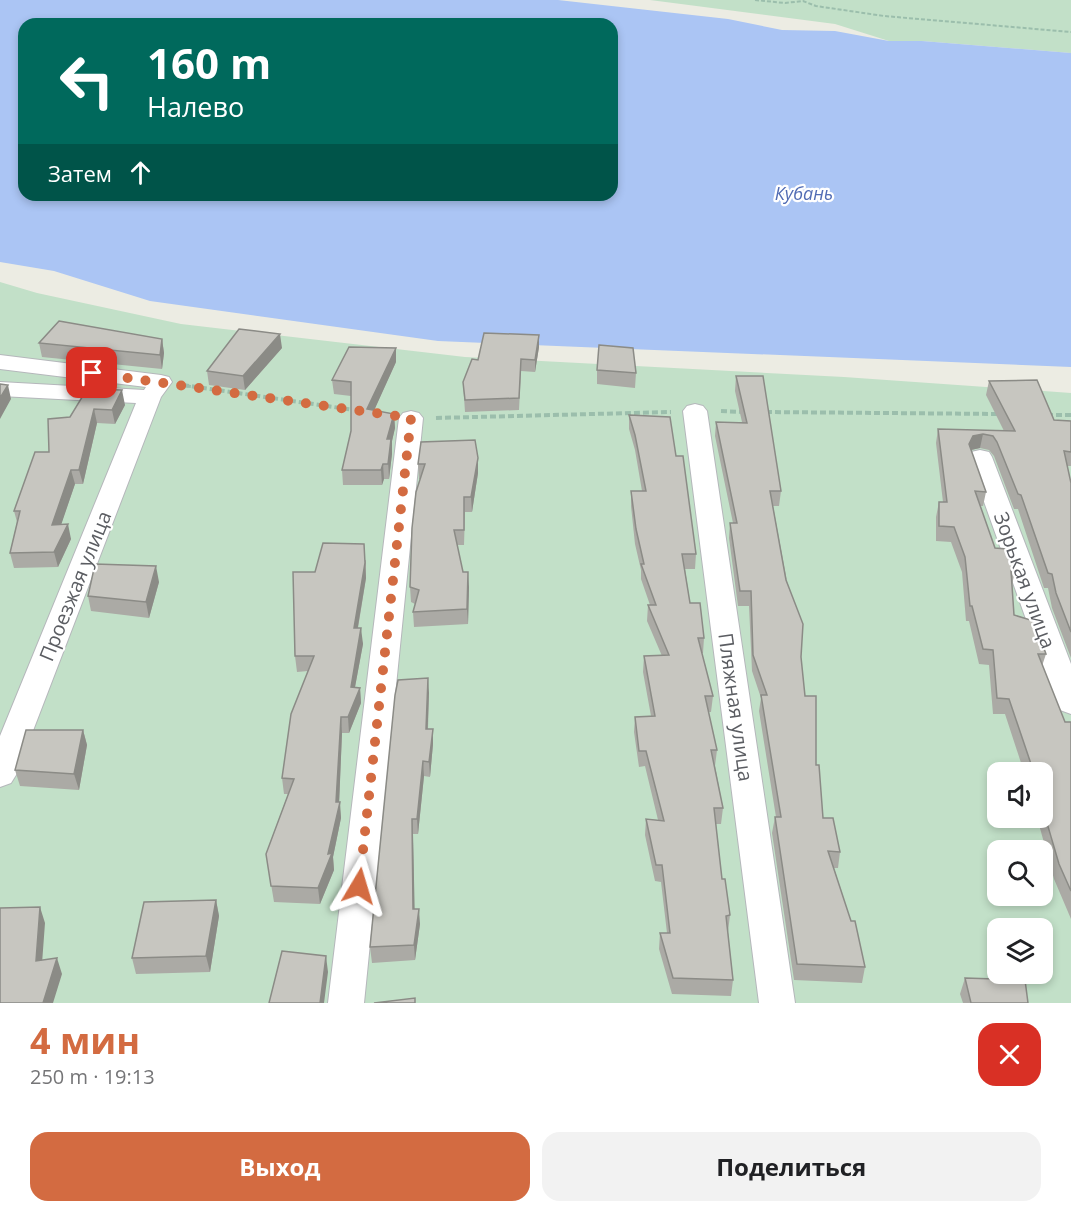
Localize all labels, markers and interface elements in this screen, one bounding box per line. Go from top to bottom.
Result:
text: 160 m [147,34,271,91]
icon: left [48,42,126,120]
text: Налево [147,88,244,125]
icon: ahead [124,156,157,189]
text: Затем [48,158,112,188]
water label: Кубань [775,181,833,205]
pin [66,347,117,398]
icon: arrive [75,356,108,389]
street label: Проезжая улица [33,507,117,665]
street label: Зорькая улица [988,508,1062,652]
street label: Пляжная улица [712,631,760,783]
map controls [987,762,1053,984]
button: sound [987,762,1053,828]
button: search [987,840,1053,906]
position arrow [327,854,391,918]
button: layers [987,918,1053,984]
text: 4 мин [30,1016,140,1065]
button: close [978,1023,1041,1086]
text: 250 m · 19:13 [30,1063,155,1090]
button: Выход [30,1132,530,1201]
button: Поделиться [542,1132,1041,1201]

